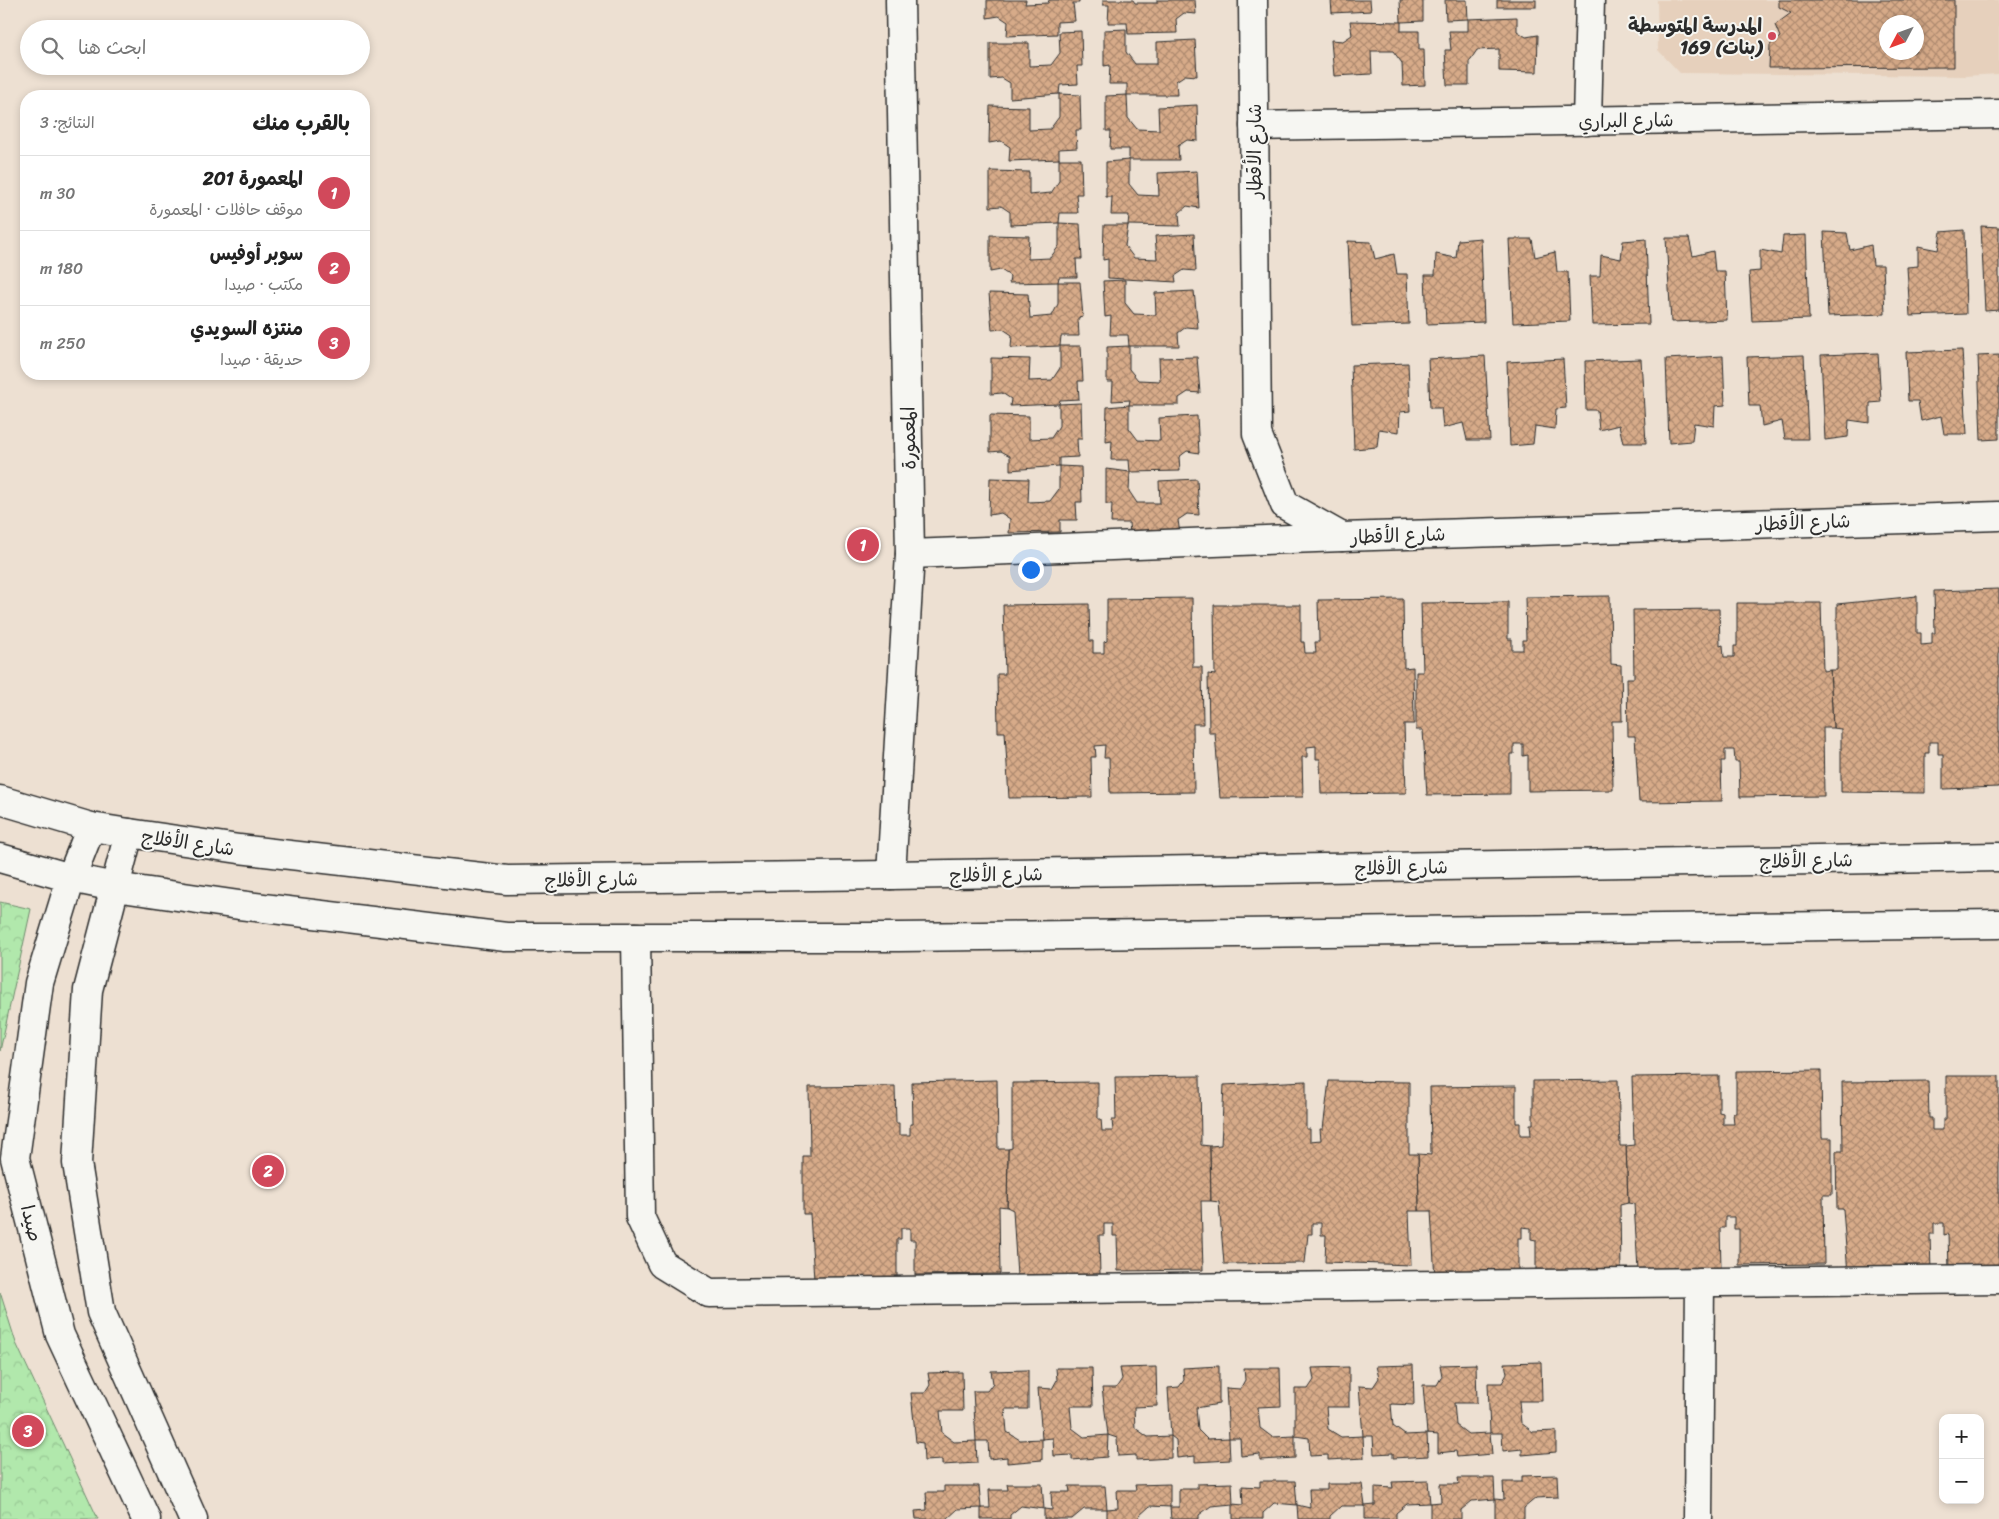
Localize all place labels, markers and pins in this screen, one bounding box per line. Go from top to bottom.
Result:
place label: المدرسة المتوسطة 169 (بنات) [1628,9,1763,64]
marker: المدرسة المتوسطة 169 (بنات) [1766,30,1778,42]
pin: 1 [847,526,879,564]
pin: 2 [252,1152,284,1190]
pin: 3 [12,1412,44,1450]

